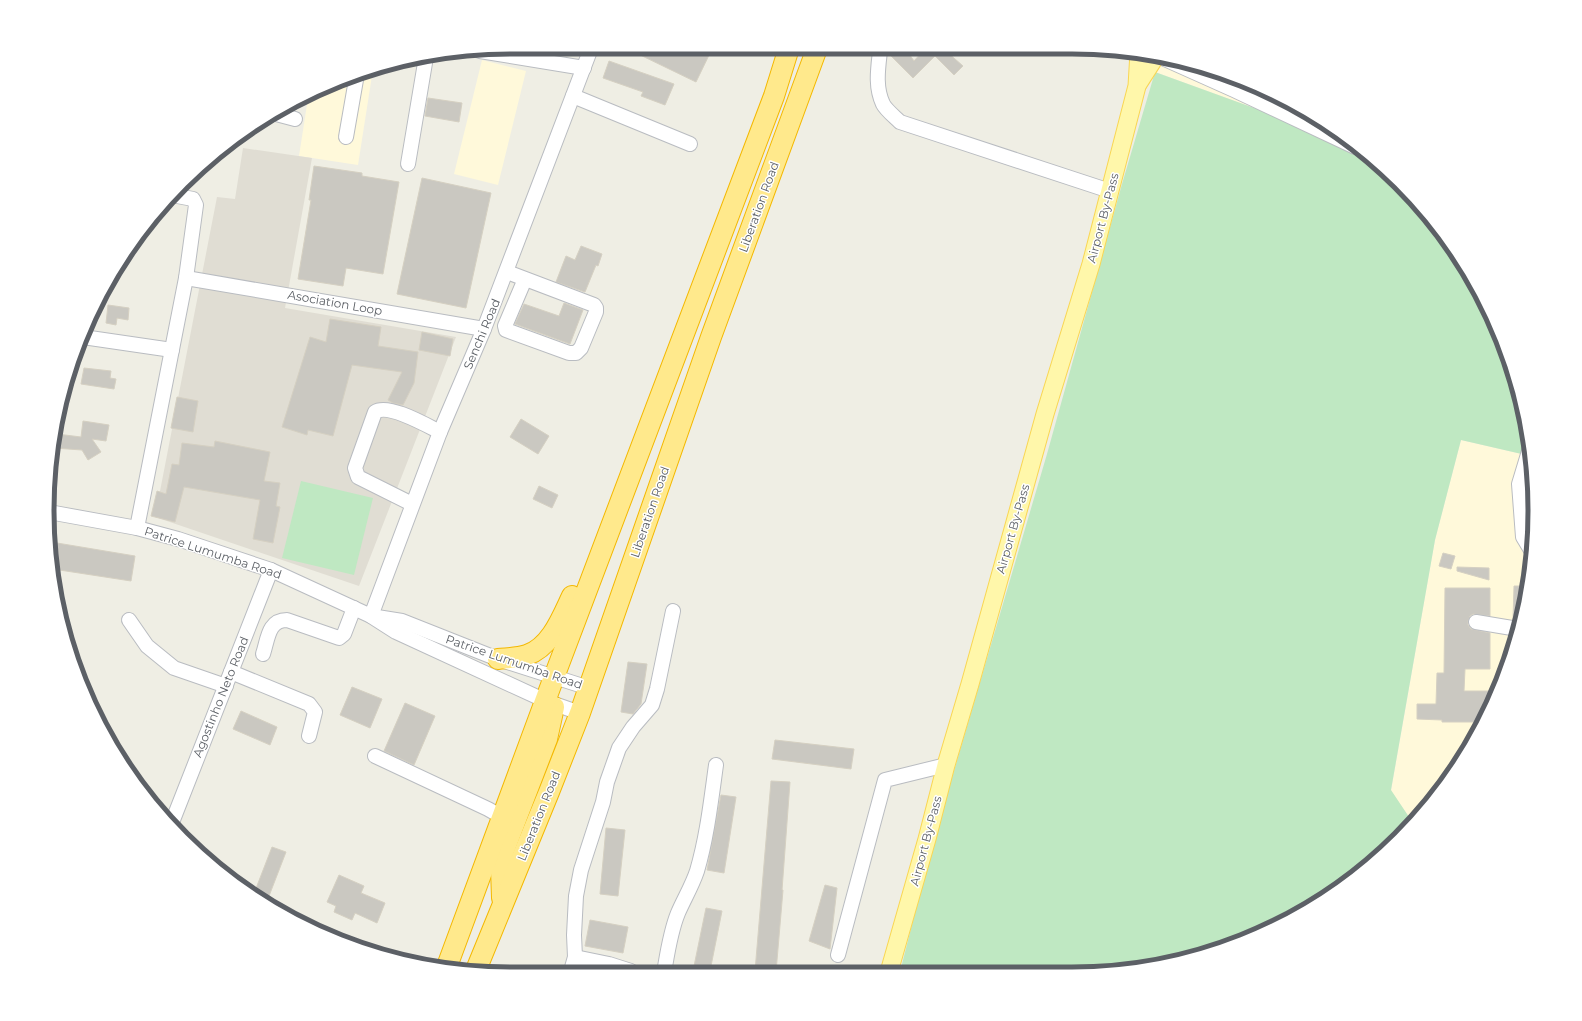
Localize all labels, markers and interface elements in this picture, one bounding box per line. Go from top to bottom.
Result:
street label: Liberation Road [735,159,782,254]
street label: Airport By-Pass [1083,171,1122,264]
street label: Asociation Loop [287,287,384,318]
street label: Senchi Road [460,296,503,371]
street label: Liberation Road [627,464,672,559]
street label: Airport By-Pass [993,482,1033,575]
street label: Patrice Lumumba Road [143,523,284,582]
street label: Patrice Lumumba Road [444,631,585,692]
street label: Agostinho Neto Road [189,634,252,759]
street label: Liberation Road [514,769,563,863]
street label: Airport By-Pass [906,794,945,887]

